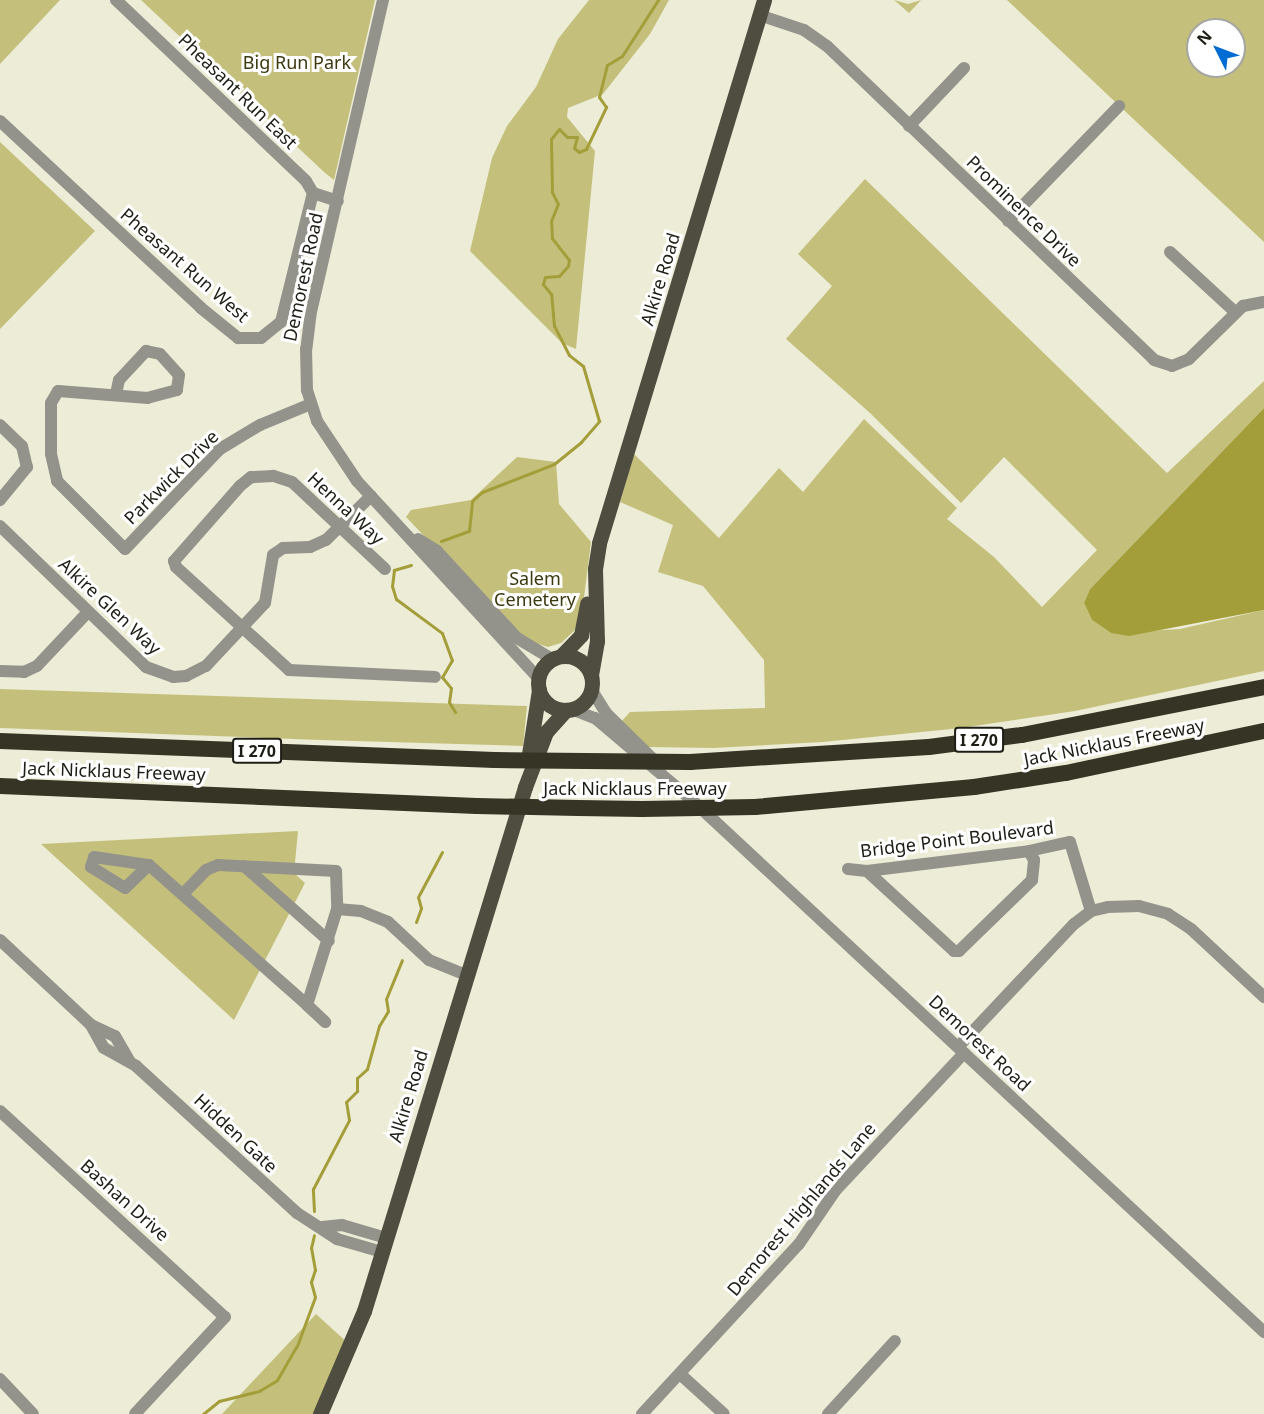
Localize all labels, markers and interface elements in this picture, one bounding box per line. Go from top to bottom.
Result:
north arrow [1186,18,1246,78]
text: N [1192,25,1217,49]
street label: Pheasant Run East [174,29,302,153]
park label: Big Run Park [243,51,351,73]
street label: Prominence Drive [962,151,1086,271]
street label: Pheasant Run West [116,203,254,327]
street label: Demorest Road [279,211,327,343]
street label: Alkire Road [636,230,684,328]
street label: Parkwick Drive [119,425,223,529]
street label: Henna Way [303,467,389,549]
street label: Alkire Glen Way [54,553,166,659]
park label: Salem Cemetery [494,568,576,610]
street label: Jack Nicklaus Freeway [1022,714,1206,770]
road number: I 270 [954,727,1004,753]
road number: I 270 [232,738,282,764]
street label: Jack Nicklaus Freeway [22,757,206,785]
street label: Jack Nicklaus Freeway [543,777,727,799]
street label: Bridge Point Boulevard [859,816,1055,862]
street label: Demorest Road [925,990,1035,1096]
street label: Alkire Road [384,1047,432,1145]
street label: Hidden Gate [190,1089,282,1177]
street label: Demorest Highlands Lane [722,1118,880,1300]
street label: Bashan Drive [76,1155,174,1245]

